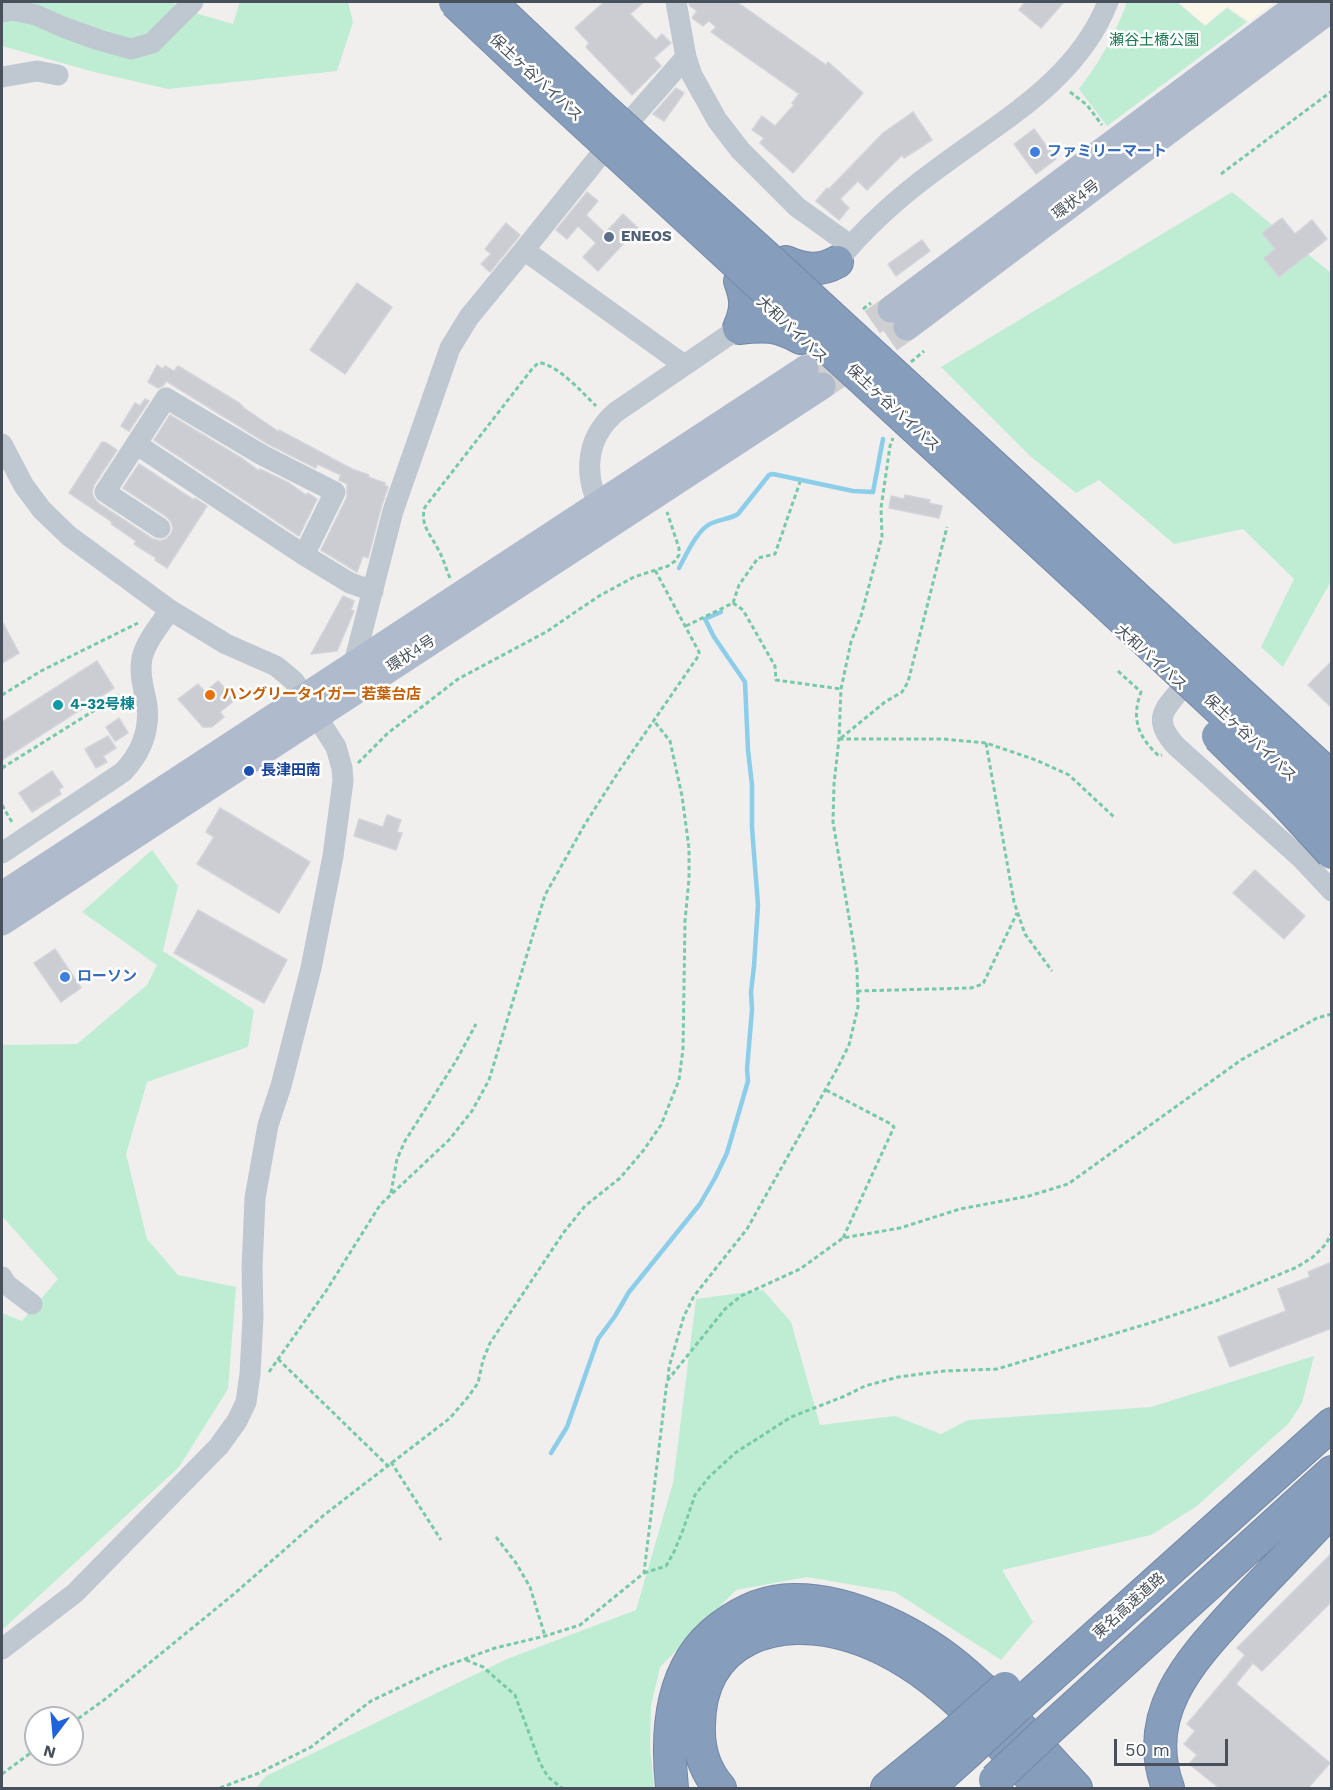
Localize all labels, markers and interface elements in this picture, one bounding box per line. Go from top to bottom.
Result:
street label: 保土ヶ谷バイパス [486,30,586,126]
park label: 瀬谷土橋公園 [1109,32,1199,50]
place label: ファミリーマート [1047,143,1167,161]
marker: ファミリーマート [1028,145,1042,159]
street label: 環状4号 [1049,177,1103,223]
place label: ENEOS [621,228,672,246]
marker: ENEOS [602,230,616,244]
street label: 大和バイパス [753,293,831,367]
street label: 保土ヶ谷バイパス [843,360,943,456]
street label: 大和バイパス [1112,621,1190,695]
street label: 環状4号 [383,632,439,676]
place label: ハングリータイガー 若葉台店 [222,686,421,704]
marker: ハングリータイガー 若葉台店 [203,688,217,702]
street label: 保土ヶ谷バイパス [1200,690,1300,786]
place label: 4-32号棟 [70,696,135,714]
marker: 4-32号棟 [51,698,65,712]
place label: 長津田南 [261,762,321,780]
marker: 長津田南 [242,764,256,778]
place label: ローソン [77,968,137,986]
marker: ローソン [58,970,72,984]
street label: 東名高速道路 [1090,1569,1168,1643]
north arrow [24,1706,84,1766]
scale bar [1117,1727,1231,1765]
text: 50 m [1125,1739,1170,1760]
text: N [41,1741,58,1763]

